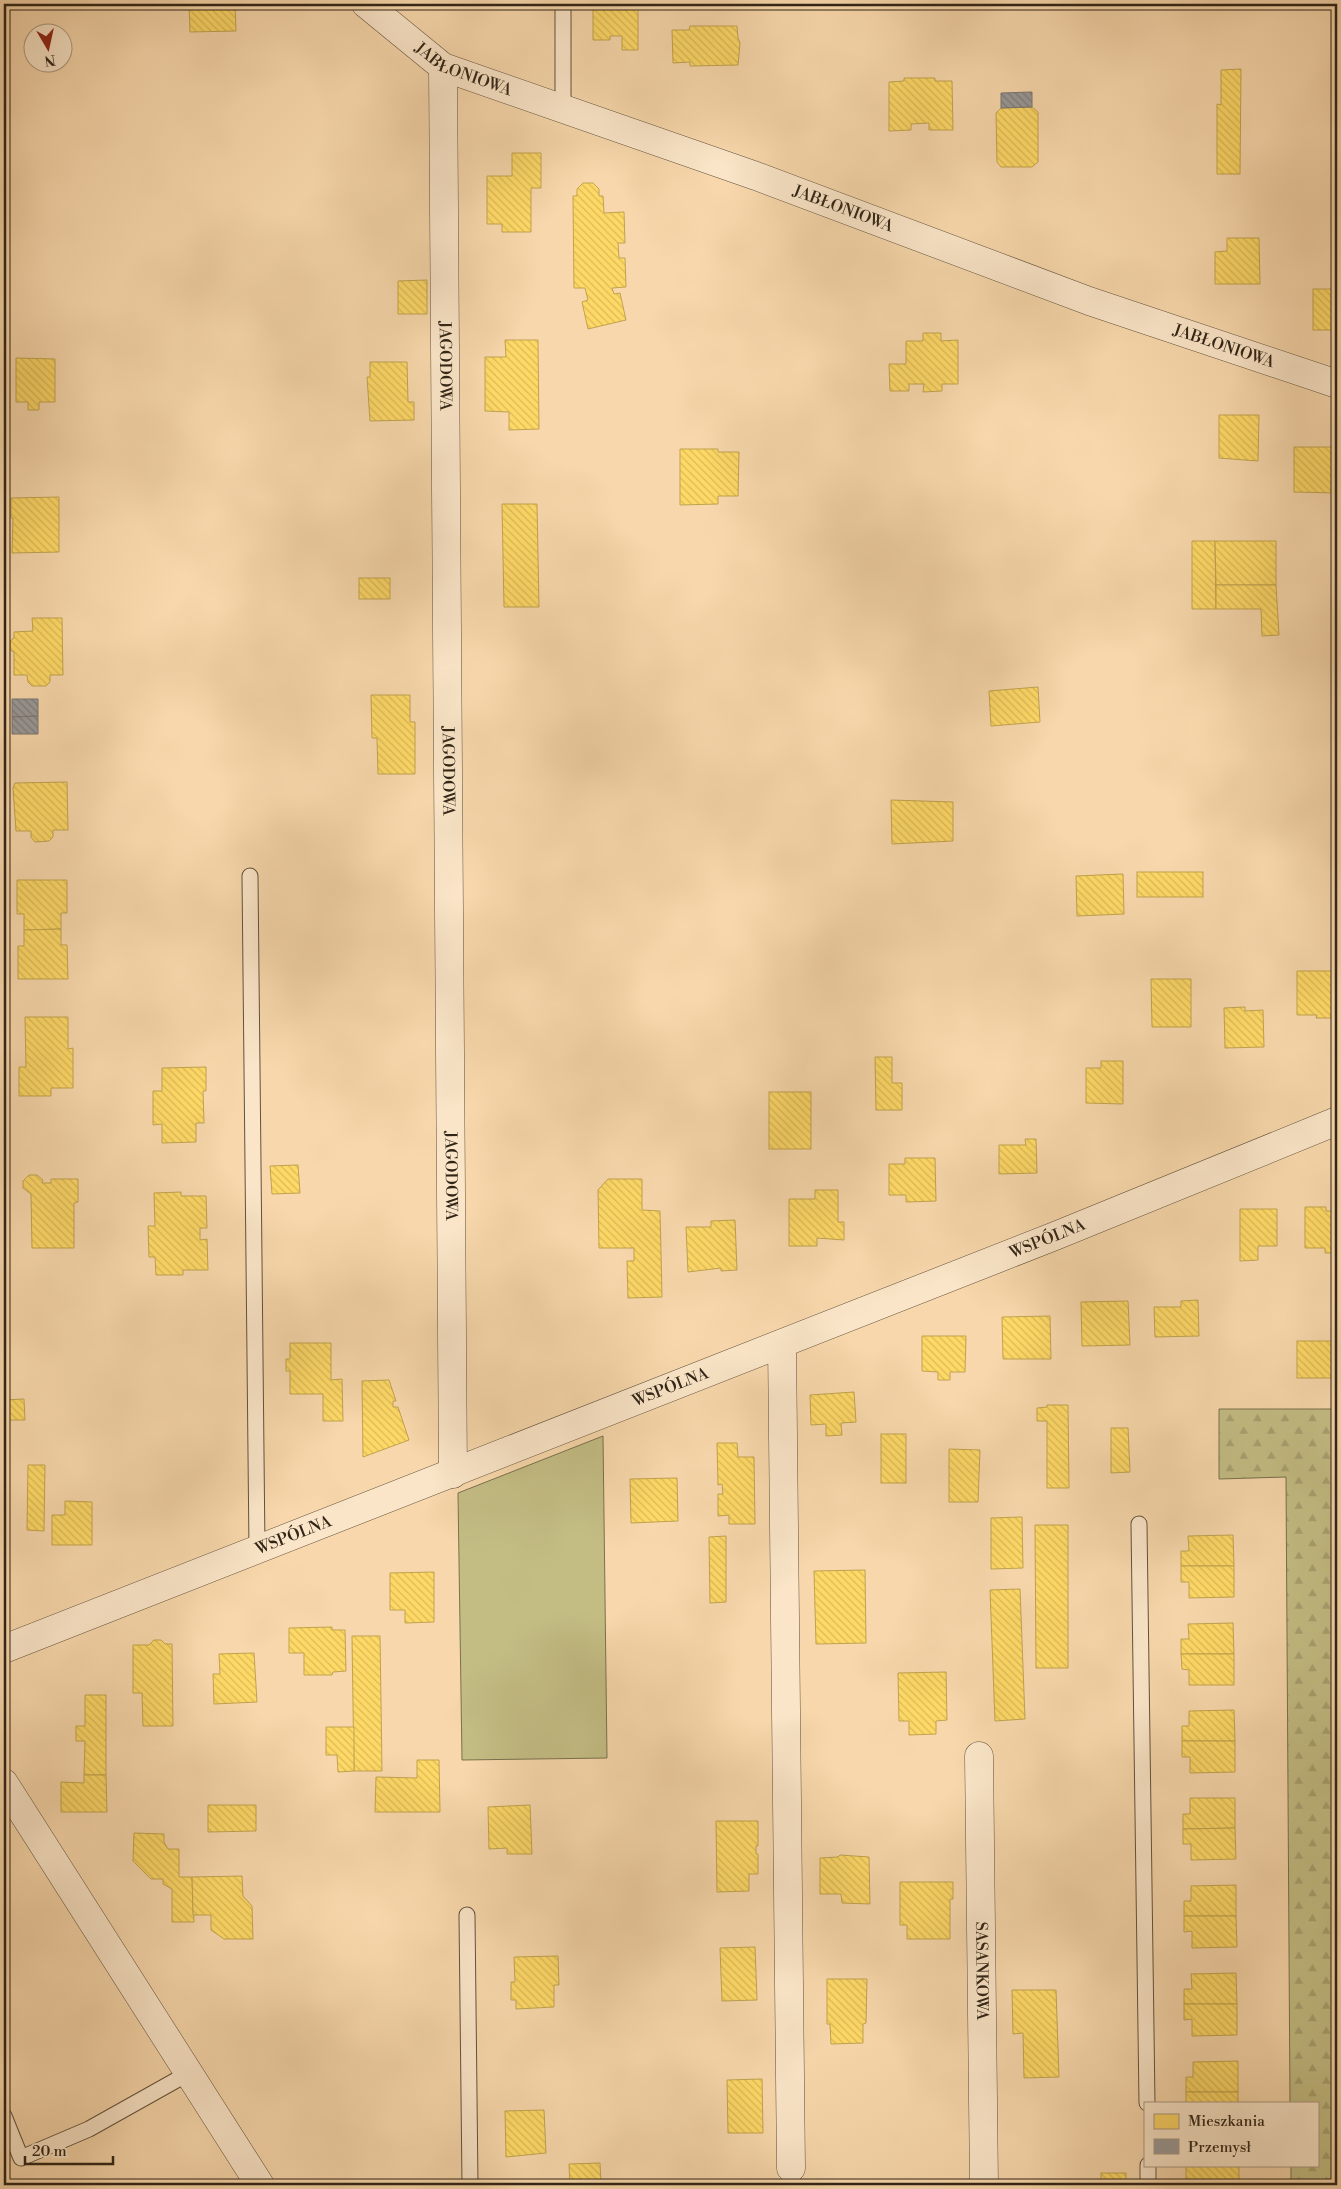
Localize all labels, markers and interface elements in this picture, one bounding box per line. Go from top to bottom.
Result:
north arrow [22,22,72,72]
street label: JABŁONIOWA [410,38,516,101]
text: N [43,50,57,70]
street label: JABŁONIOWA [789,180,897,237]
street label: JAGODOWA [435,320,455,412]
street label: JABŁONIOWA [1170,320,1278,373]
street label: JAGODOWA [438,725,458,817]
street label: JAGODOWA [441,1130,461,1222]
street label: WSPÓLNA [1005,1214,1089,1263]
street label: WSPÓLNA [629,1363,712,1411]
street label: WSPÓLNA [252,1511,335,1560]
street label: SASANKOWA [971,1922,992,2021]
legend [1144,2102,1318,2166]
text: Mieszkania [1188,2112,1265,2131]
scale bar [25,2134,112,2166]
text: Przemysł [1188,2138,1251,2157]
text: 20 m [32,2142,67,2161]

